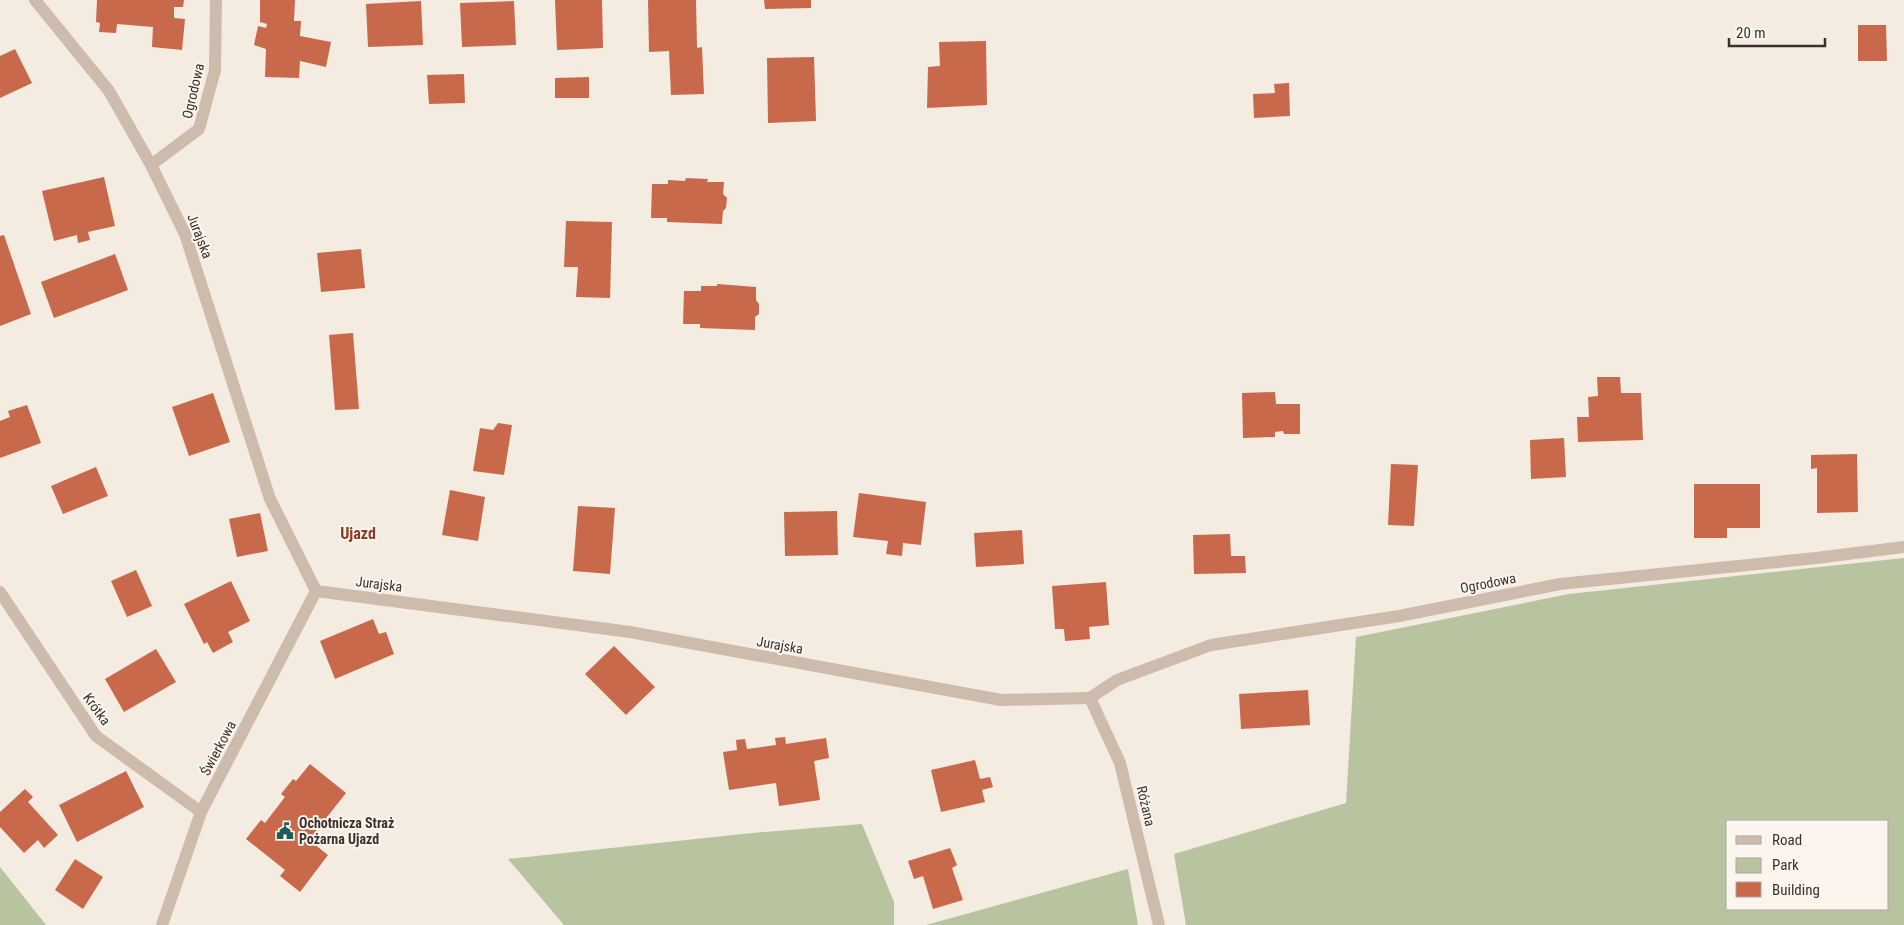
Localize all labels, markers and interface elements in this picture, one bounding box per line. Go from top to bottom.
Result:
scale bar [1729,15,1825,47]
text: 20 m [1736,24,1766,42]
street label: Ogrodowa [179,62,207,120]
street label: Jurajska [184,211,216,261]
district label: Ujazd [340,524,376,543]
street label: Ogrodowa [1459,570,1517,596]
street label: Jurajska [355,573,403,595]
street label: Jurajska [756,633,804,657]
street label: Krótka [80,690,114,728]
street label: Świerkowa [196,717,239,778]
street label: Różana [1134,784,1158,828]
place label: Ochotnicza Straż Pożarna Ujazd [299,815,394,847]
legend [1726,820,1889,910]
public building icon: Ochotnicza Straż Pożarna Ujazd [275,821,295,841]
text: Road [1772,831,1802,849]
text: Park [1772,856,1799,874]
text: Building [1772,881,1820,899]

